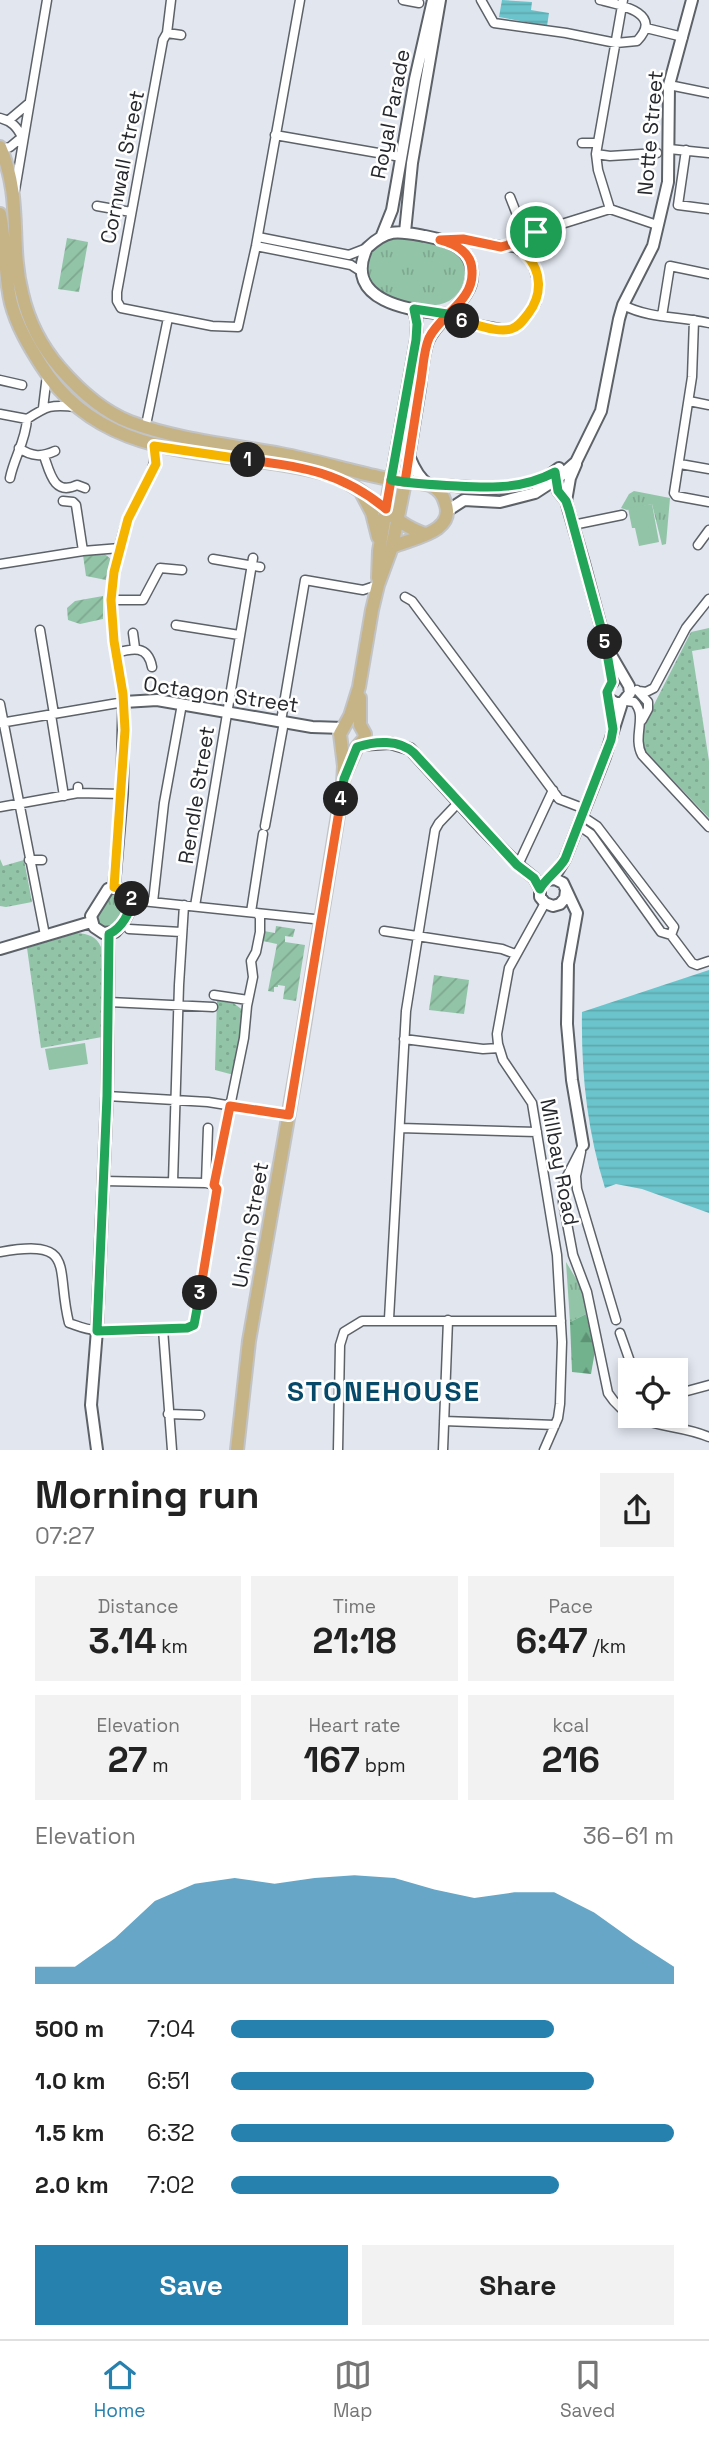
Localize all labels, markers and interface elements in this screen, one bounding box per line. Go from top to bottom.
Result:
street label: Royal Parade [364,47,416,181]
street label: Notte Street [631,69,669,197]
street label: Cornwall Street [94,88,150,246]
pin [506,202,566,262]
icon: arrive [517,213,555,251]
pin: 6 [444,304,480,338]
text: 6 [456,308,467,333]
pin: 1 [230,442,266,477]
text: 1 [243,447,252,472]
pin: 5 [588,624,622,660]
text: 5 [599,629,610,654]
street label: Octagon Street [142,670,300,718]
street label: Rendle Street [172,724,220,866]
pin: 4 [324,782,358,816]
text: 4 [334,786,347,811]
pin: 2 [114,881,150,916]
text: 2 [126,886,137,911]
street label: Millbay Road [534,1096,586,1228]
street label: Union Street [226,1160,274,1290]
pin: 3 [182,1276,218,1310]
text: 3 [194,1280,205,1305]
map controls [618,1358,688,1428]
button: locate [618,1358,688,1428]
district label: STONEHOUSE [287,1373,481,1409]
text: Morning run [35,1471,260,1519]
button: share [600,1473,674,1547]
text: 07:27 [35,1521,95,1551]
text: Distance [98,1594,179,1619]
text: Time [333,1594,376,1619]
text: Pace [549,1594,593,1619]
text: 3.14 [88,1619,156,1663]
text: 21:18 [313,1619,396,1663]
text: 6:47 [515,1619,588,1663]
text: km [156,1634,188,1659]
text: /km [588,1634,626,1659]
text: Elevation [97,1713,180,1738]
text: Heart rate [308,1713,401,1738]
text: kcal [552,1713,589,1738]
text: 27 [108,1738,147,1782]
text: 167 [304,1738,360,1782]
text: 216 [542,1738,600,1782]
text: m [147,1753,169,1778]
text: bpm [360,1753,405,1778]
text: Elevation [35,1821,136,1851]
text: 36–61 m [583,1821,674,1851]
text: 500 m [35,2014,104,2044]
text: 7:04 [147,2014,195,2044]
text: 1.0 km [35,2066,105,2096]
text: 6:51 [147,2066,190,2096]
text: 1.5 km [35,2118,105,2148]
text: 6:32 [147,2118,195,2148]
text: 2.0 km [35,2170,109,2200]
text: 7:02 [147,2170,194,2200]
button: Save [35,2245,348,2325]
button: Share [362,2245,674,2325]
tab: Home [94,2356,145,2423]
tab: Map [333,2356,372,2423]
tab: Saved [560,2356,615,2423]

